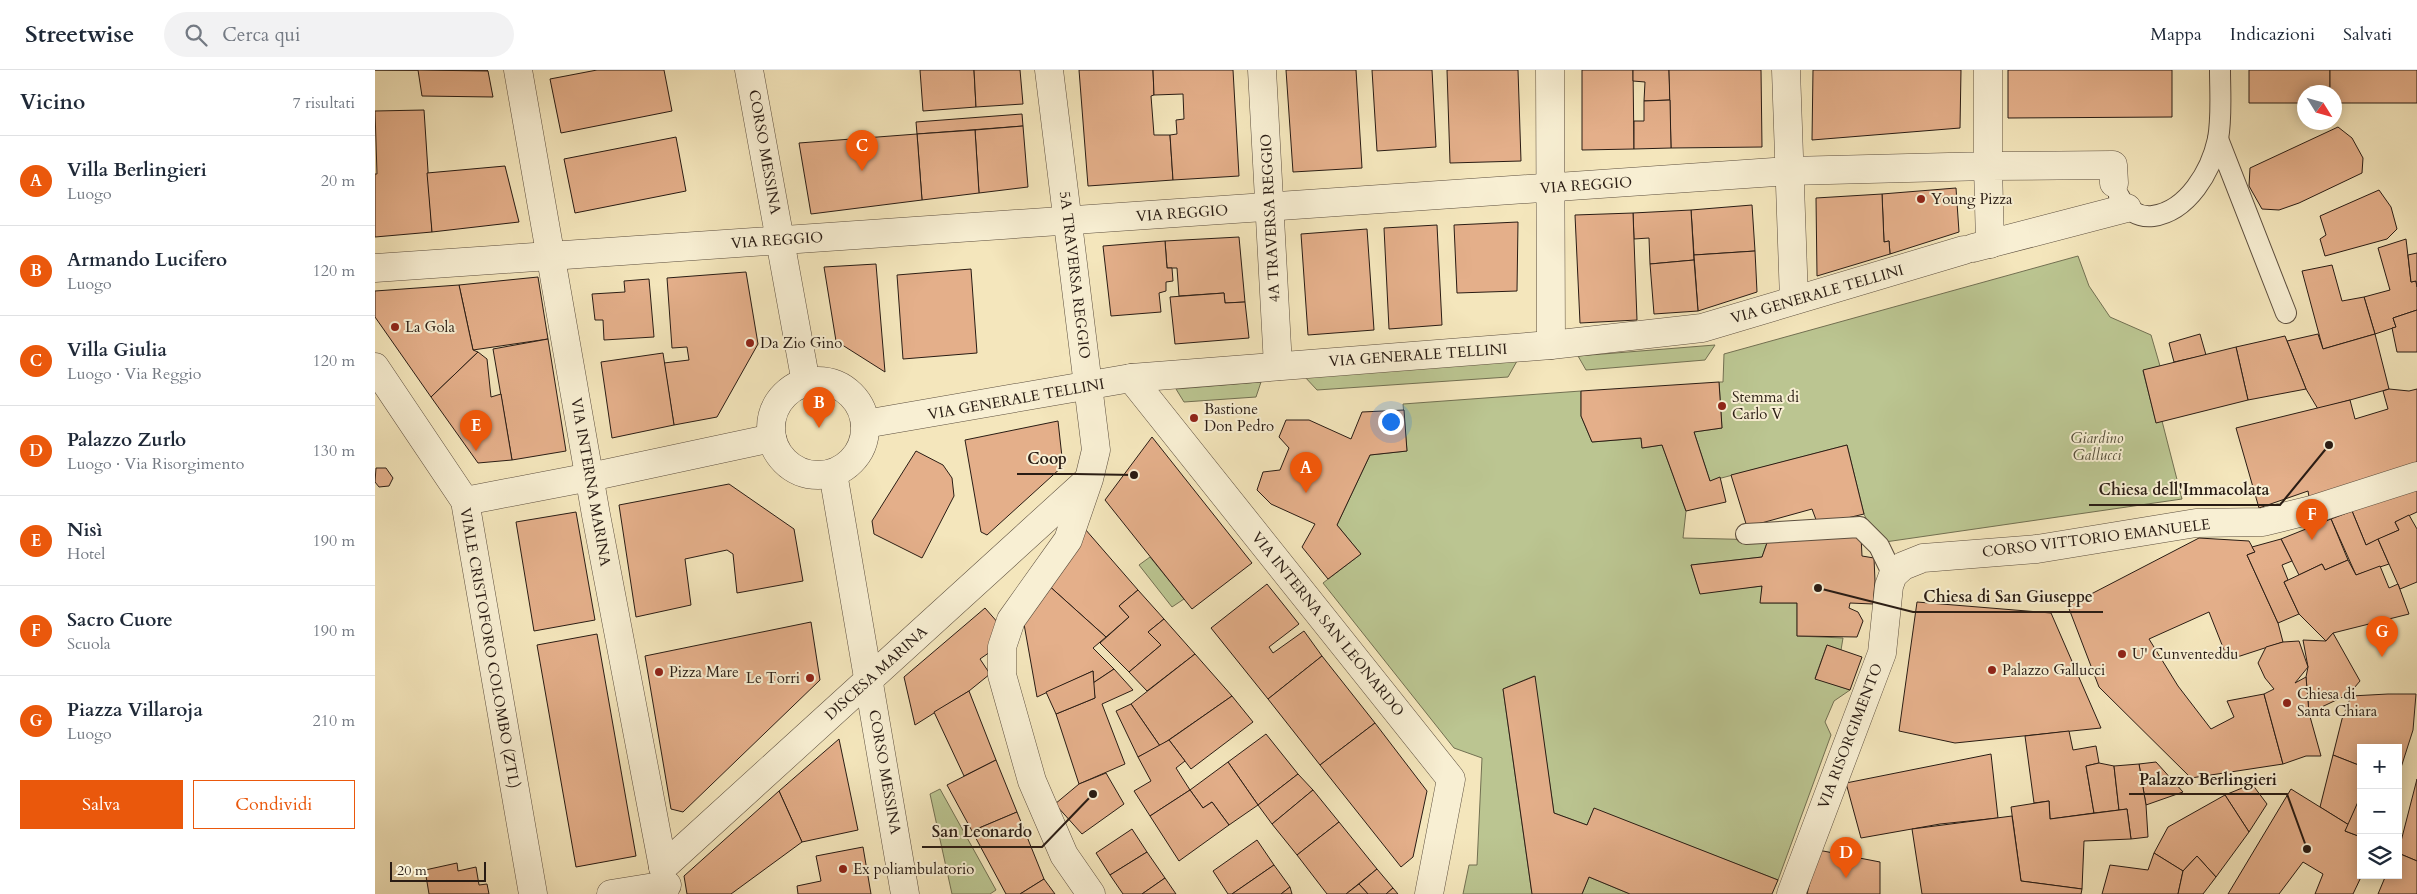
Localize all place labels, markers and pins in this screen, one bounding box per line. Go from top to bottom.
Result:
pin: C [846,130,878,171]
place label: Young Pizza [1931,189,2013,209]
marker: Young Pizza [1915,193,1927,205]
place label: La Gola [405,317,455,337]
marker: La Gola [389,321,401,333]
place label: Da Zio Gino [760,333,842,353]
marker: Da Zio Gino [744,337,756,349]
pin: B [803,387,835,428]
place label: Stemma di Carlo V [1732,387,1799,424]
place label: Bastione Don Pedro [1204,399,1274,436]
marker: Stemma di Carlo V [1716,400,1728,412]
pin: E [460,410,492,451]
marker: Bastione Don Pedro [1188,412,1200,424]
callout: Coop [1017,443,1076,474]
pin: A [1290,452,1322,493]
callout: Chiesa dell'Immacolata [2089,474,2280,505]
pin: F [2296,499,2328,540]
callout: Chiesa di San Giuseppe [1913,581,2103,612]
pin: G [2366,616,2398,657]
place label: U' Cunventeddu [2132,644,2239,664]
marker: U' Cunventeddu [2116,648,2128,660]
place label: Palazzo Gallucci [2002,660,2105,680]
place label: Pizza Mare [669,662,739,682]
marker: Palazzo Gallucci [1986,664,1998,676]
marker: Pizza Mare [653,666,665,678]
place label: Le Torri [746,668,800,688]
marker: Le Torri [804,672,816,684]
place label: Chiesa di Santa Chiara [2297,684,2378,721]
marker: Chiesa di Santa Chiara [2281,697,2293,709]
callout: Palazzo Berlingieri [2129,763,2287,794]
callout: San Leonardo [922,816,1042,847]
pin: D [1830,837,1862,878]
place label: Ex poliambulatorio [853,859,974,879]
marker: Ex poliambulatorio [837,863,849,875]

